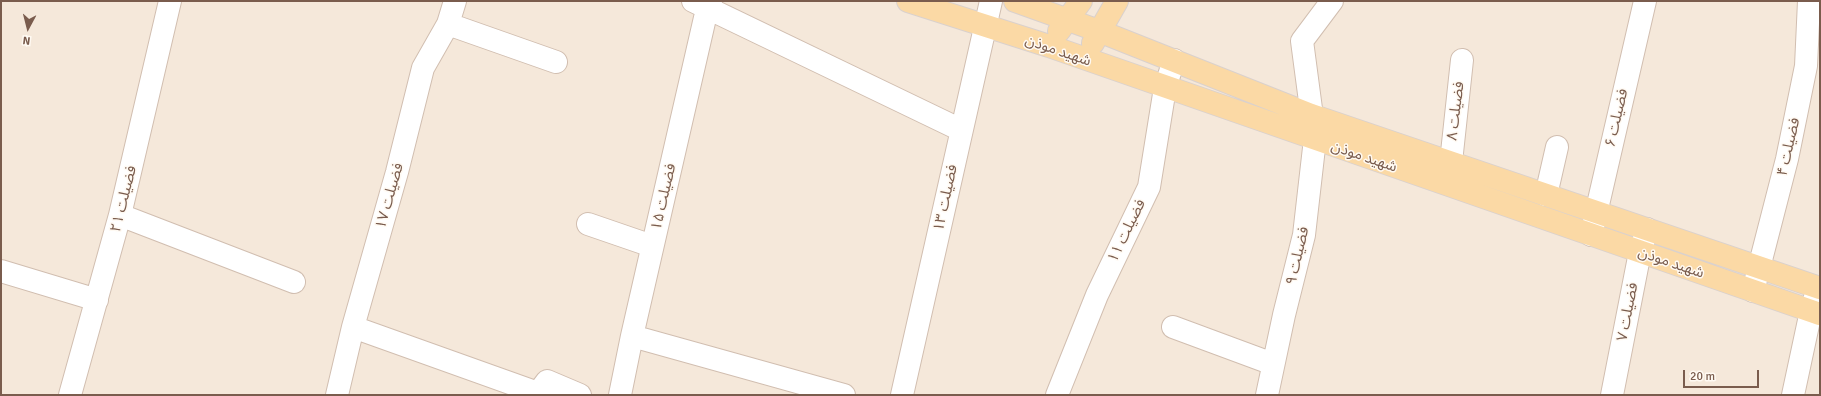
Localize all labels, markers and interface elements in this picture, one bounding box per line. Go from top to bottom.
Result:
north arrow [8,8,48,48]
street label: شهید موذن [1023,31,1093,71]
text: N [22,33,31,47]
street label: فضیلت ۸ [1443,80,1469,142]
street label: فضیلت ۶ [1602,87,1632,149]
street label: فضیلت ۴ [1774,116,1804,178]
street label: شهید موذن [1329,137,1399,177]
street label: فضیلت ۱۷ [372,161,408,231]
street label: فضیلت ۱۵ [648,162,680,232]
street label: فضیلت ۱۳ [930,163,962,233]
street label: فضیلت ۲۱ [107,164,141,234]
street label: فضیلت ۱۱ [1104,197,1150,265]
street label: فضیلت ۹ [1283,225,1313,287]
street label: شهید موذن [1636,243,1706,283]
street label: فضیلت ۷ [1614,281,1642,343]
scale bar [1685,362,1761,388]
text: 20 m [1690,369,1715,384]

